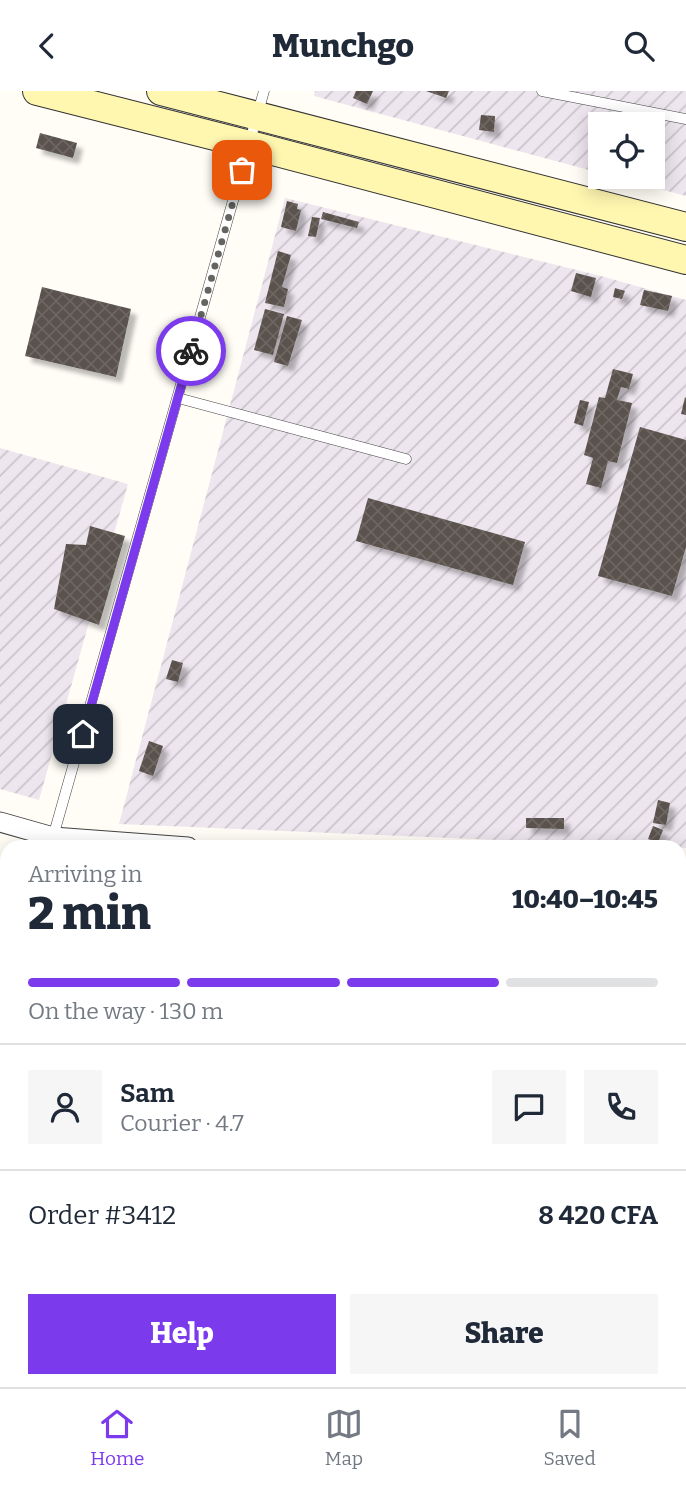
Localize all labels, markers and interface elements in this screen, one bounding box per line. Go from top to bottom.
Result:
icon: back [28,27,66,65]
text: Munchgo [272,27,414,65]
icon: search [620,27,658,65]
map controls [588,112,665,189]
button: locate [588,112,665,189]
pin [212,140,272,200]
icon: bag [223,151,261,189]
courier [156,316,226,386]
icon: bike [172,332,210,370]
pin [53,704,113,764]
icon: home [64,715,102,753]
text: Arriving in [28,860,142,888]
text: 10:40–10:45 [512,884,658,915]
text: 2 min [28,886,151,941]
text: On the way · 130 m [28,997,223,1025]
button: person [28,1070,102,1144]
button: chat [492,1070,566,1144]
button: phone [584,1070,658,1144]
text: Sam [120,1078,175,1109]
text: Courier · 4.7 [120,1109,244,1137]
text: Order #3412 [28,1200,176,1231]
text: 8 420 CFA [538,1200,658,1231]
button: Help [28,1294,336,1374]
button: Share [350,1294,658,1374]
tab: Home [90,1405,144,1470]
tab: Map [325,1405,363,1470]
tab: Saved [544,1405,596,1470]

